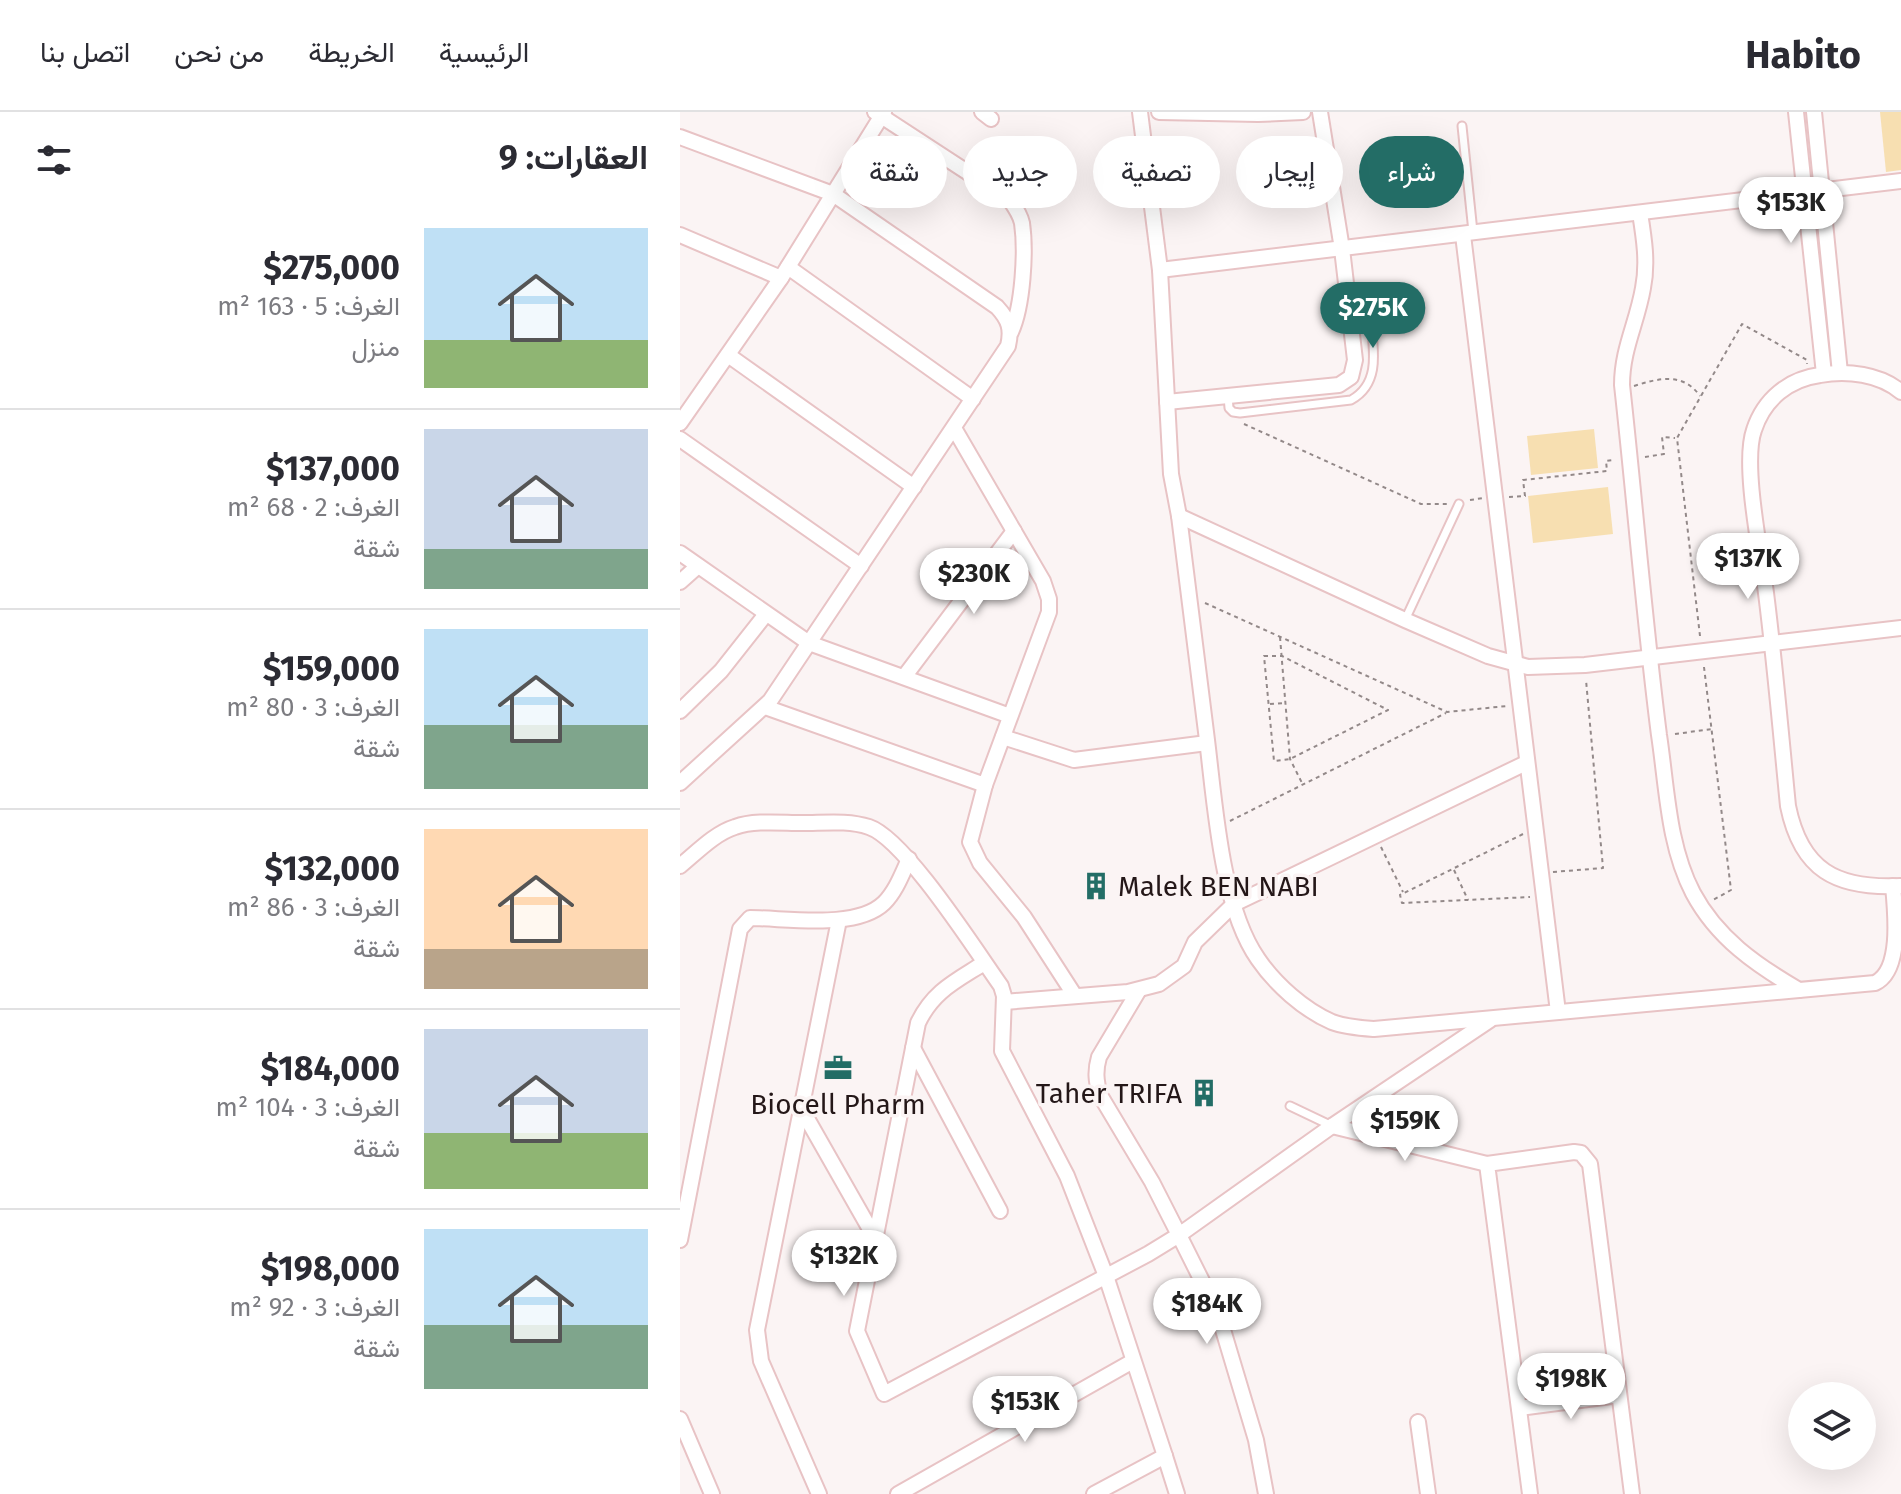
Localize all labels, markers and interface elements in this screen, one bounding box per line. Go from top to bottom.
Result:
text: Habito [1745,32,1861,78]
text: اتصل بنا [40,36,130,69]
text: من نحن [174,36,264,69]
text: الخريطة [308,36,395,69]
text: الرئيسية [439,36,529,69]
chip: شقة [841,136,947,208]
chip: جديد [963,136,1077,208]
chip: تصفية [1093,136,1220,208]
chip: إيجار [1236,136,1343,208]
chip: شراء [1359,136,1464,208]
text: العقارات: 9 [499,137,648,178]
icon: filters [32,138,76,182]
pin: $153K [1735,177,1847,245]
text: $153K [1756,187,1826,218]
text: $275,000 [263,247,400,288]
icon: home [488,260,584,356]
pin: $275K [1317,282,1429,350]
text: الغرف: 5 · 163 m² [217,291,400,322]
text: $275K [1338,292,1408,323]
text: منزل [351,332,400,363]
text: $137,000 [266,448,400,489]
icon: home [488,461,584,557]
text: الغرف: 2 · 68 m² [227,492,400,523]
text: شقة [353,533,400,564]
pin: $137K [1692,533,1804,601]
text: $137K [1714,543,1782,574]
pin: $230K [918,548,1030,616]
text: $230K [938,558,1010,589]
text: $159,000 [263,648,400,689]
icon: home [488,661,584,757]
text: الغرف: 3 · 80 m² [226,692,400,723]
text: شقة [353,733,400,764]
text: $132,000 [265,848,400,889]
icon: home [488,861,584,957]
place label: Malek BEN NABI [1118,870,1319,903]
building icon: Malek BEN NABI [1081,871,1111,901]
text: الغرف: 3 · 86 m² [227,892,400,923]
text: شقة [353,933,400,964]
text: $184,000 [260,1048,400,1089]
office icon: Biocell Pharm [823,1053,853,1083]
icon: home [488,1061,584,1157]
place label: Taher TRIFA [1036,1077,1182,1110]
building icon: Taher TRIFA [1189,1078,1219,1108]
place label: Biocell Pharm [750,1088,926,1121]
text: الغرف: 3 · 104 m² [216,1092,400,1123]
pin: $159K [1349,1095,1461,1163]
text: $159K [1370,1105,1440,1136]
text: شقة [353,1133,400,1164]
pin: $132K [788,1230,900,1298]
text: $132K [810,1240,878,1271]
text: $198,000 [261,1248,400,1289]
icon: home [488,1261,584,1357]
pin: $184K [1151,1278,1263,1346]
text: $184K [1171,1288,1243,1319]
text: الغرف: 3 · 92 m² [229,1292,400,1323]
text: شقة [353,1333,400,1364]
pin: $198K [1515,1353,1627,1421]
text: $198K [1535,1363,1607,1394]
pin: $153K [969,1376,1081,1444]
map controls [1788,1382,1876,1470]
button: layers [1788,1382,1876,1470]
text: $153K [990,1386,1060,1417]

